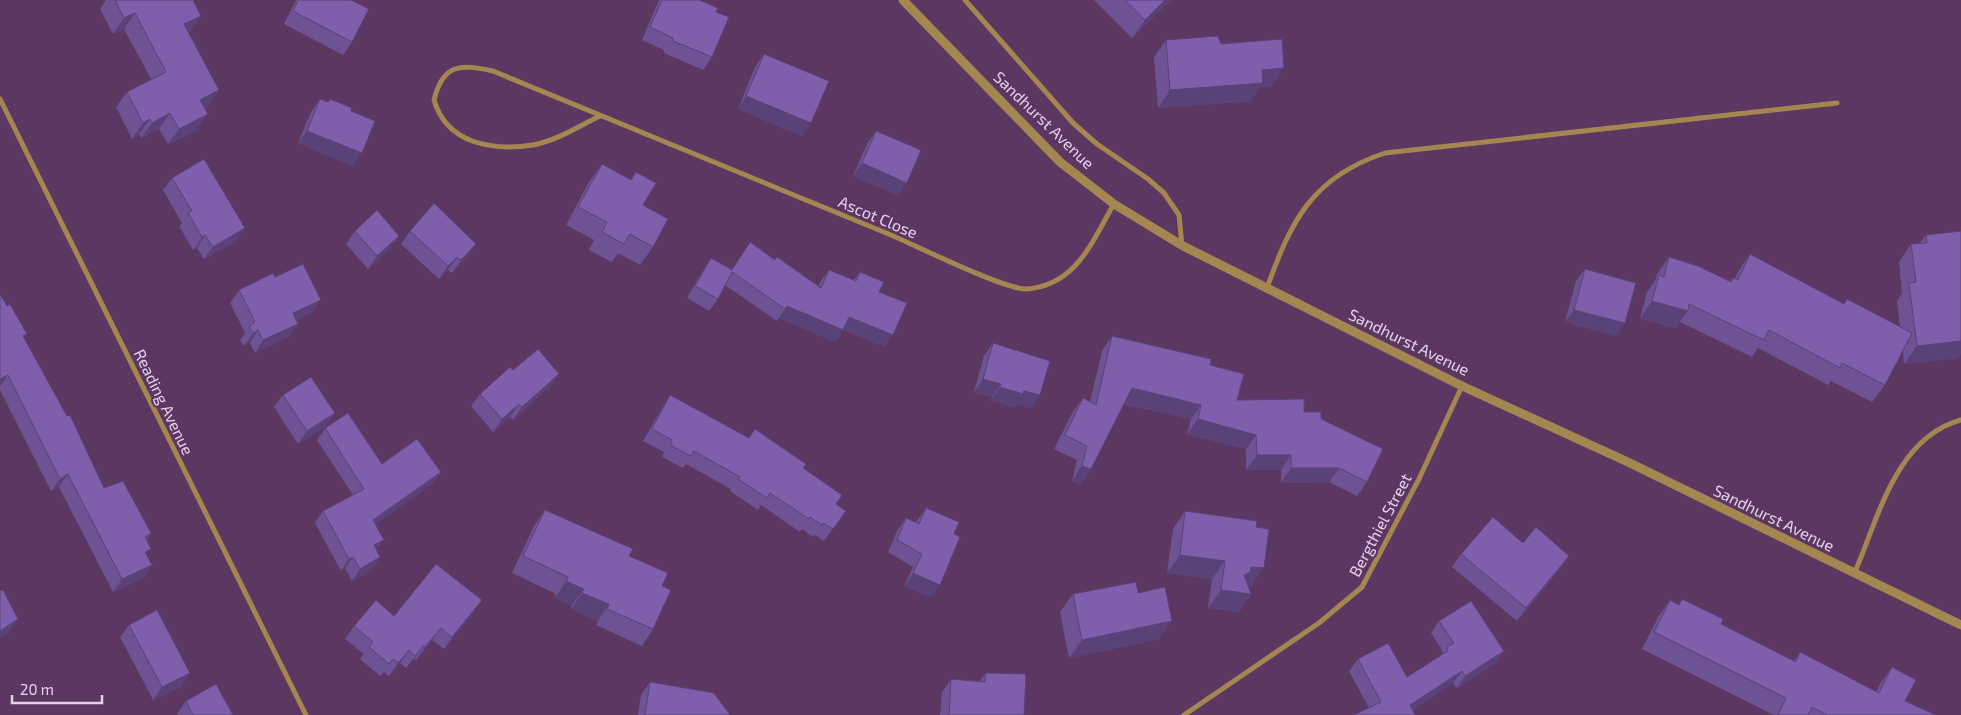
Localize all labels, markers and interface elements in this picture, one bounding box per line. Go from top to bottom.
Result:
street label: Sandhurst Avenue [990,67,1098,172]
street label: Ascot Close [836,191,921,242]
street label: Sandhurst Avenue [1346,304,1473,379]
street label: Reading Avenue [131,346,198,458]
street label: Bergthiel Street [1344,470,1415,580]
street label: Sandhurst Avenue [1711,480,1838,555]
scale bar [12,672,102,704]
text: 20 m [20,680,54,698]

